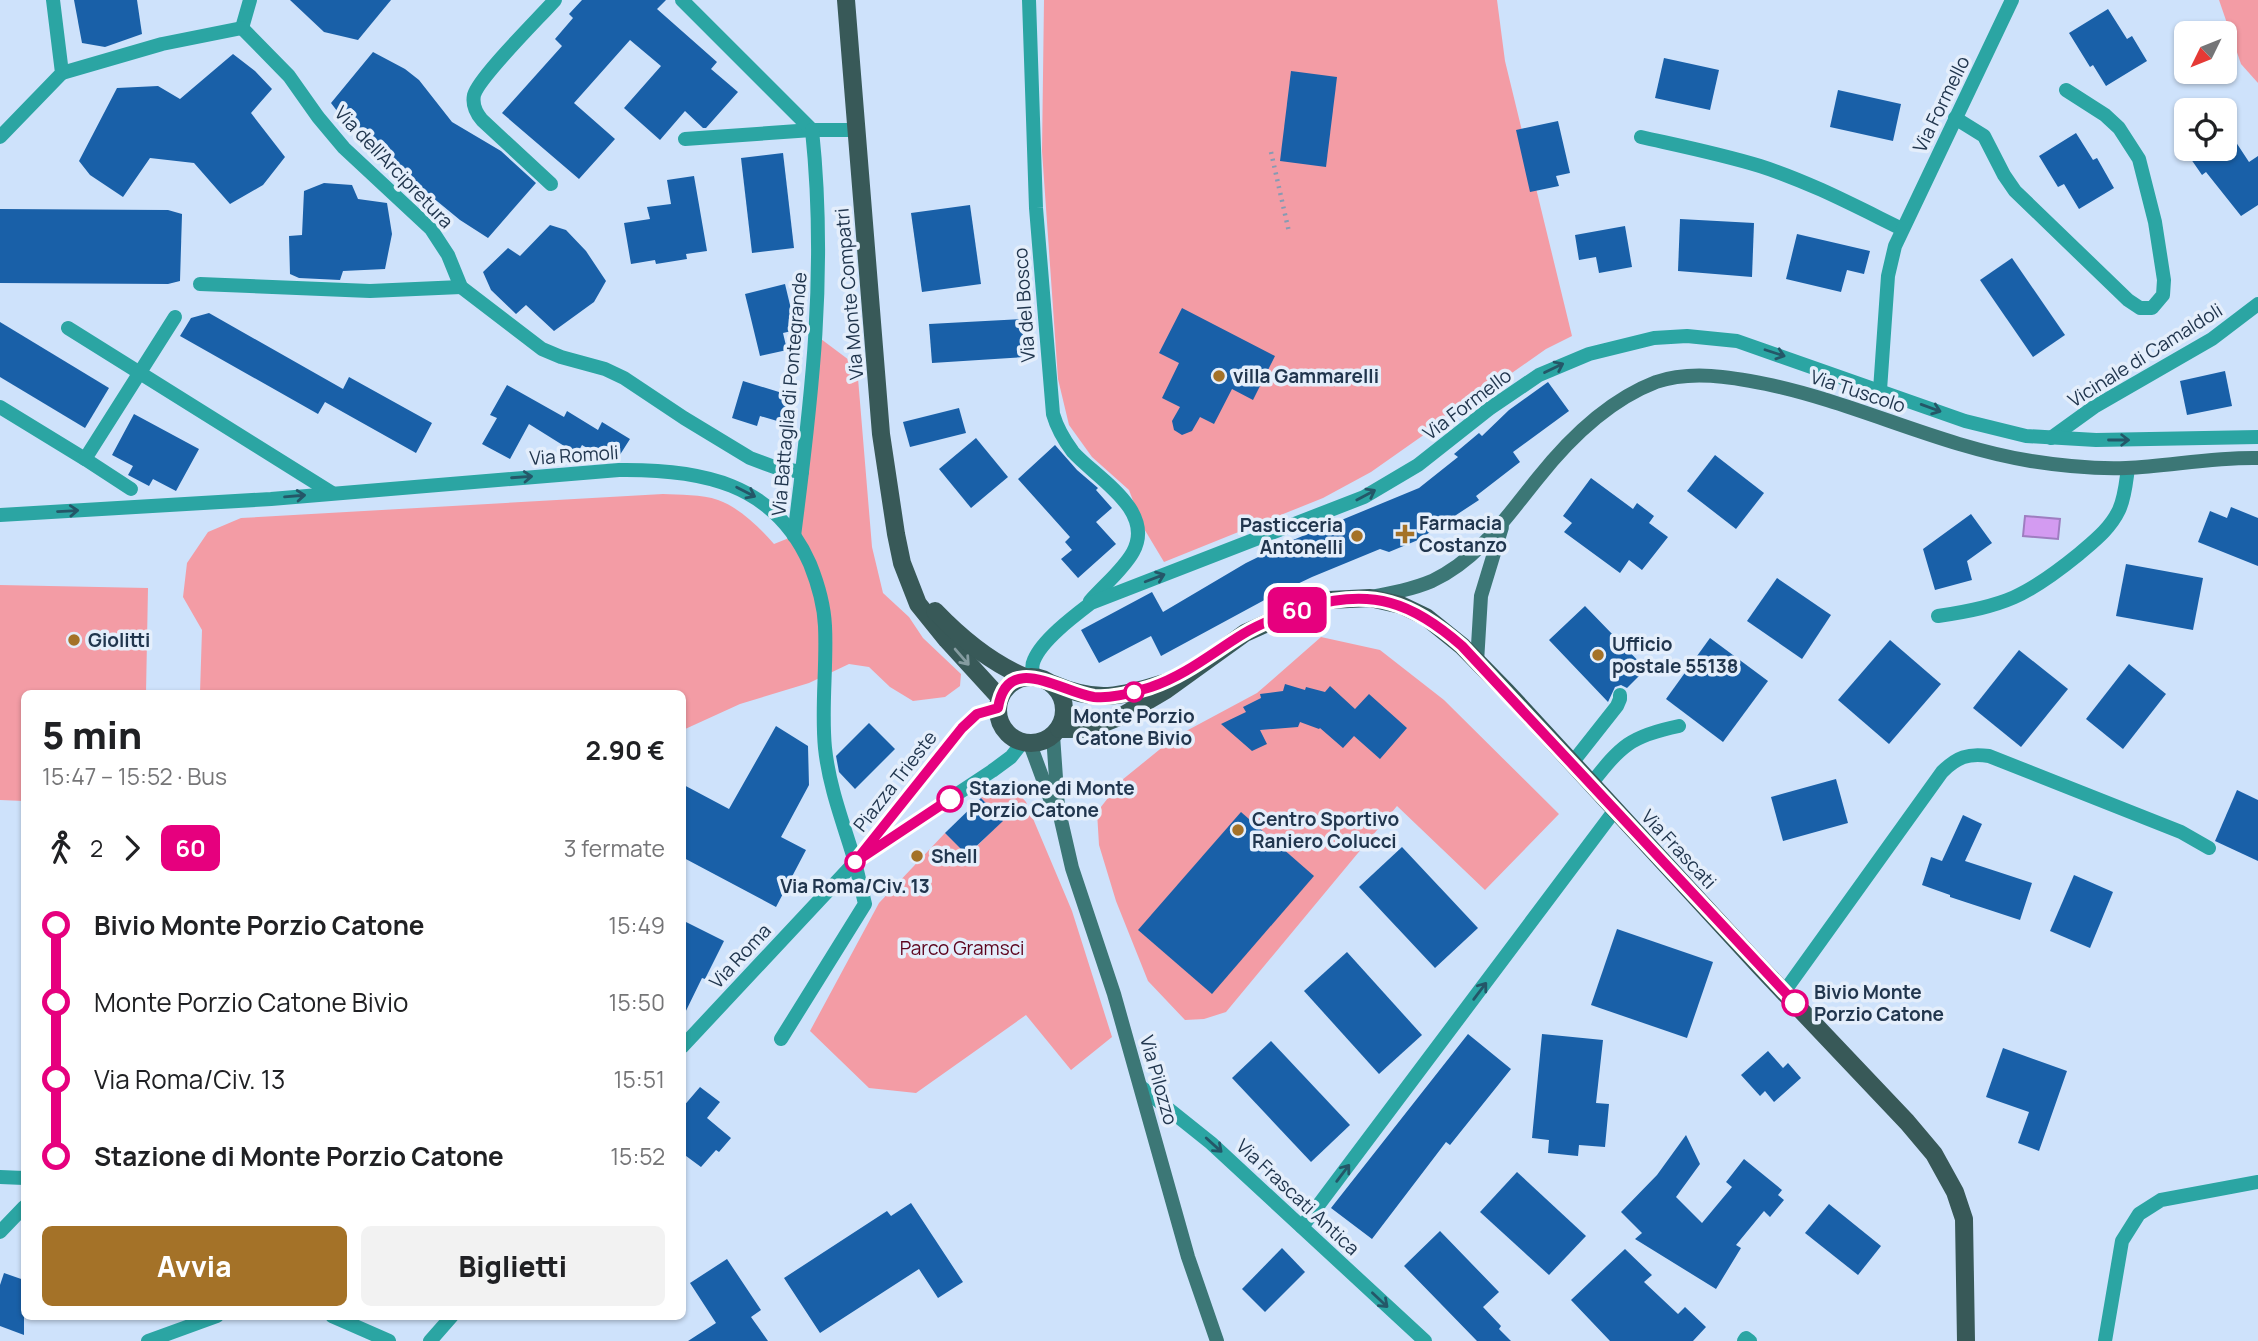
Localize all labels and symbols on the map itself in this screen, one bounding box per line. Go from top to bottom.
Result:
north arrow [2174,21,2236,84]
street label: Via Formello [1906,51,1976,157]
street label: Via dell'Arcipretura [329,100,459,234]
street label: Via Monte Compatri [829,207,869,381]
street label: Via del Bosco [1007,247,1041,363]
street label: Via Battaglia di Pontegrande [765,271,813,517]
street label: Vicinale di Camaldoli [2063,297,2227,413]
one-way arrow [1763,347,1785,360]
one-way arrow [1543,361,1564,374]
street label: Via Formello [1417,362,1517,446]
place label: villa Gammarelli [1233,363,1379,389]
street label: Via Tuscolo [1807,363,1909,419]
marker: villa Gammarelli [1211,368,1227,384]
one-way arrow [1920,403,1942,415]
one-way arrow [2107,433,2130,447]
street label: Via Romoli [529,439,619,471]
one-way arrow [510,470,533,483]
one-way arrow [735,486,756,500]
one-way arrow [1355,488,1376,501]
one-way arrow [283,489,306,502]
one-way arrow [56,505,79,518]
place label: Farmacia Costanzo [1419,510,1507,558]
place label: Pasticceria Antonelli [1240,512,1343,560]
marker: Farmacia Costanzo [1397,526,1413,542]
marker: Pasticceria Antonelli [1349,528,1365,544]
one-way arrow [1143,571,1165,584]
line badge: 60 [1266,587,1328,633]
place label: Giolitti [88,627,150,653]
place label: Ufficio postale 55138 [1612,631,1739,679]
marker: Giolitti [66,632,82,648]
marker: Ufficio postale 55138 [1590,647,1606,663]
one-way arrow [954,648,970,666]
marker: Monte Porzio Catone Bivio [1124,682,1144,702]
place label: Monte Porzio Catone Bivio [1073,703,1195,751]
street label: Piazza Trieste [847,725,943,837]
place label: Stazione di Monte Porzio Catone [969,775,1135,823]
marker: Stazione di Monte Porzio Catone [937,786,963,812]
street label: Via Frascati [1636,804,1722,894]
place label: Centro Sportivo Raniero Colucci [1252,806,1399,854]
marker: Centro Sportivo Raniero Colucci [1230,822,1246,838]
place label: Shell [931,843,977,869]
marker: Shell [909,848,925,864]
marker: Via Roma/Civ. 13 [845,852,865,872]
place label: Via Roma/Civ. 13 [780,873,930,899]
street label: Via Roma [703,918,777,994]
park label: Parco Gramsci [900,935,1024,961]
place label: Bivio Monte Porzio Catone [1814,979,1944,1027]
one-way arrow [1472,982,1487,1001]
marker: Bivio Monte Porzio Catone [1782,990,1808,1016]
street label: Via Pilozzo [1134,1032,1184,1128]
street label: Via Frascati Antica [1231,1133,1365,1261]
one-way arrow [1204,1137,1222,1153]
one-way arrow [1336,1164,1351,1183]
one-way arrow [1372,1291,1389,1308]

